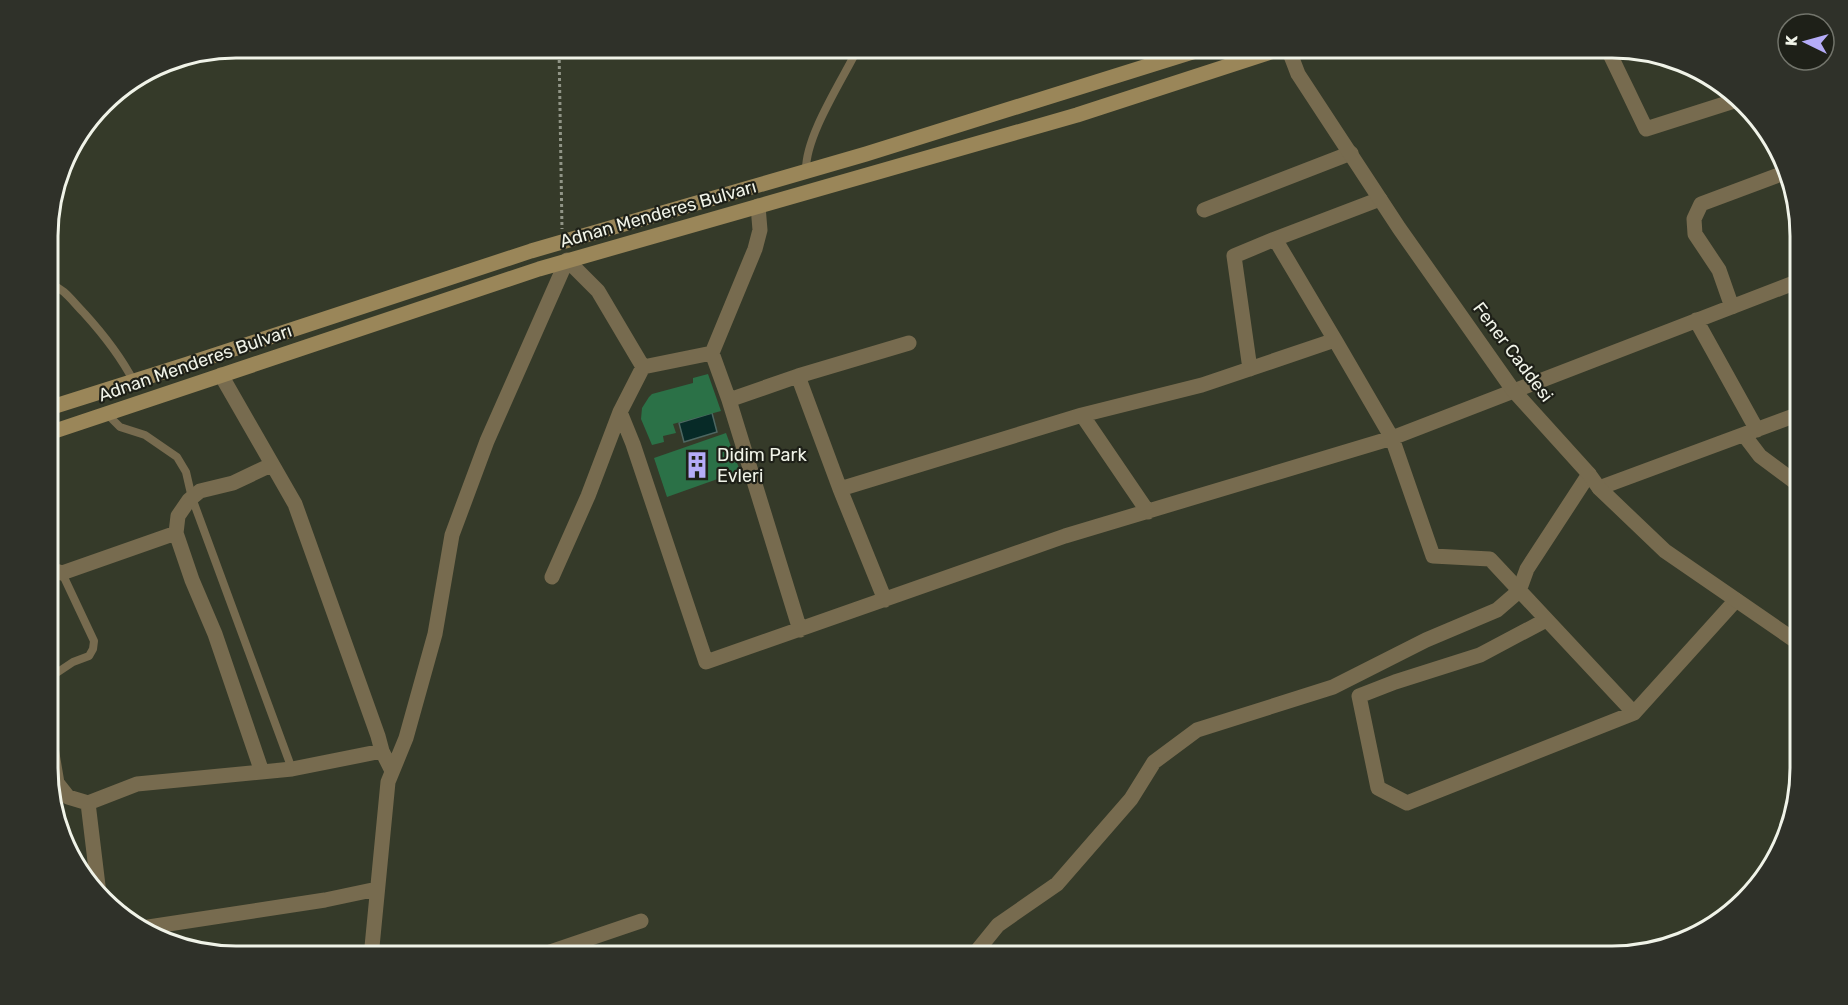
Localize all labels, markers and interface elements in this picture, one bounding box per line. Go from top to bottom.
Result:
north arrow [1776,12,1836,72]
text: K [1782,34,1802,47]
street label: Adnan Menderes Bulvarı [557,175,759,253]
street label: Fener Caddesi [1468,298,1558,406]
street label: Adnan Menderes Bulvarı [95,320,295,406]
place label: Didim Park Evleri [717,444,807,487]
building icon: Didim Park Evleri [682,450,712,480]

